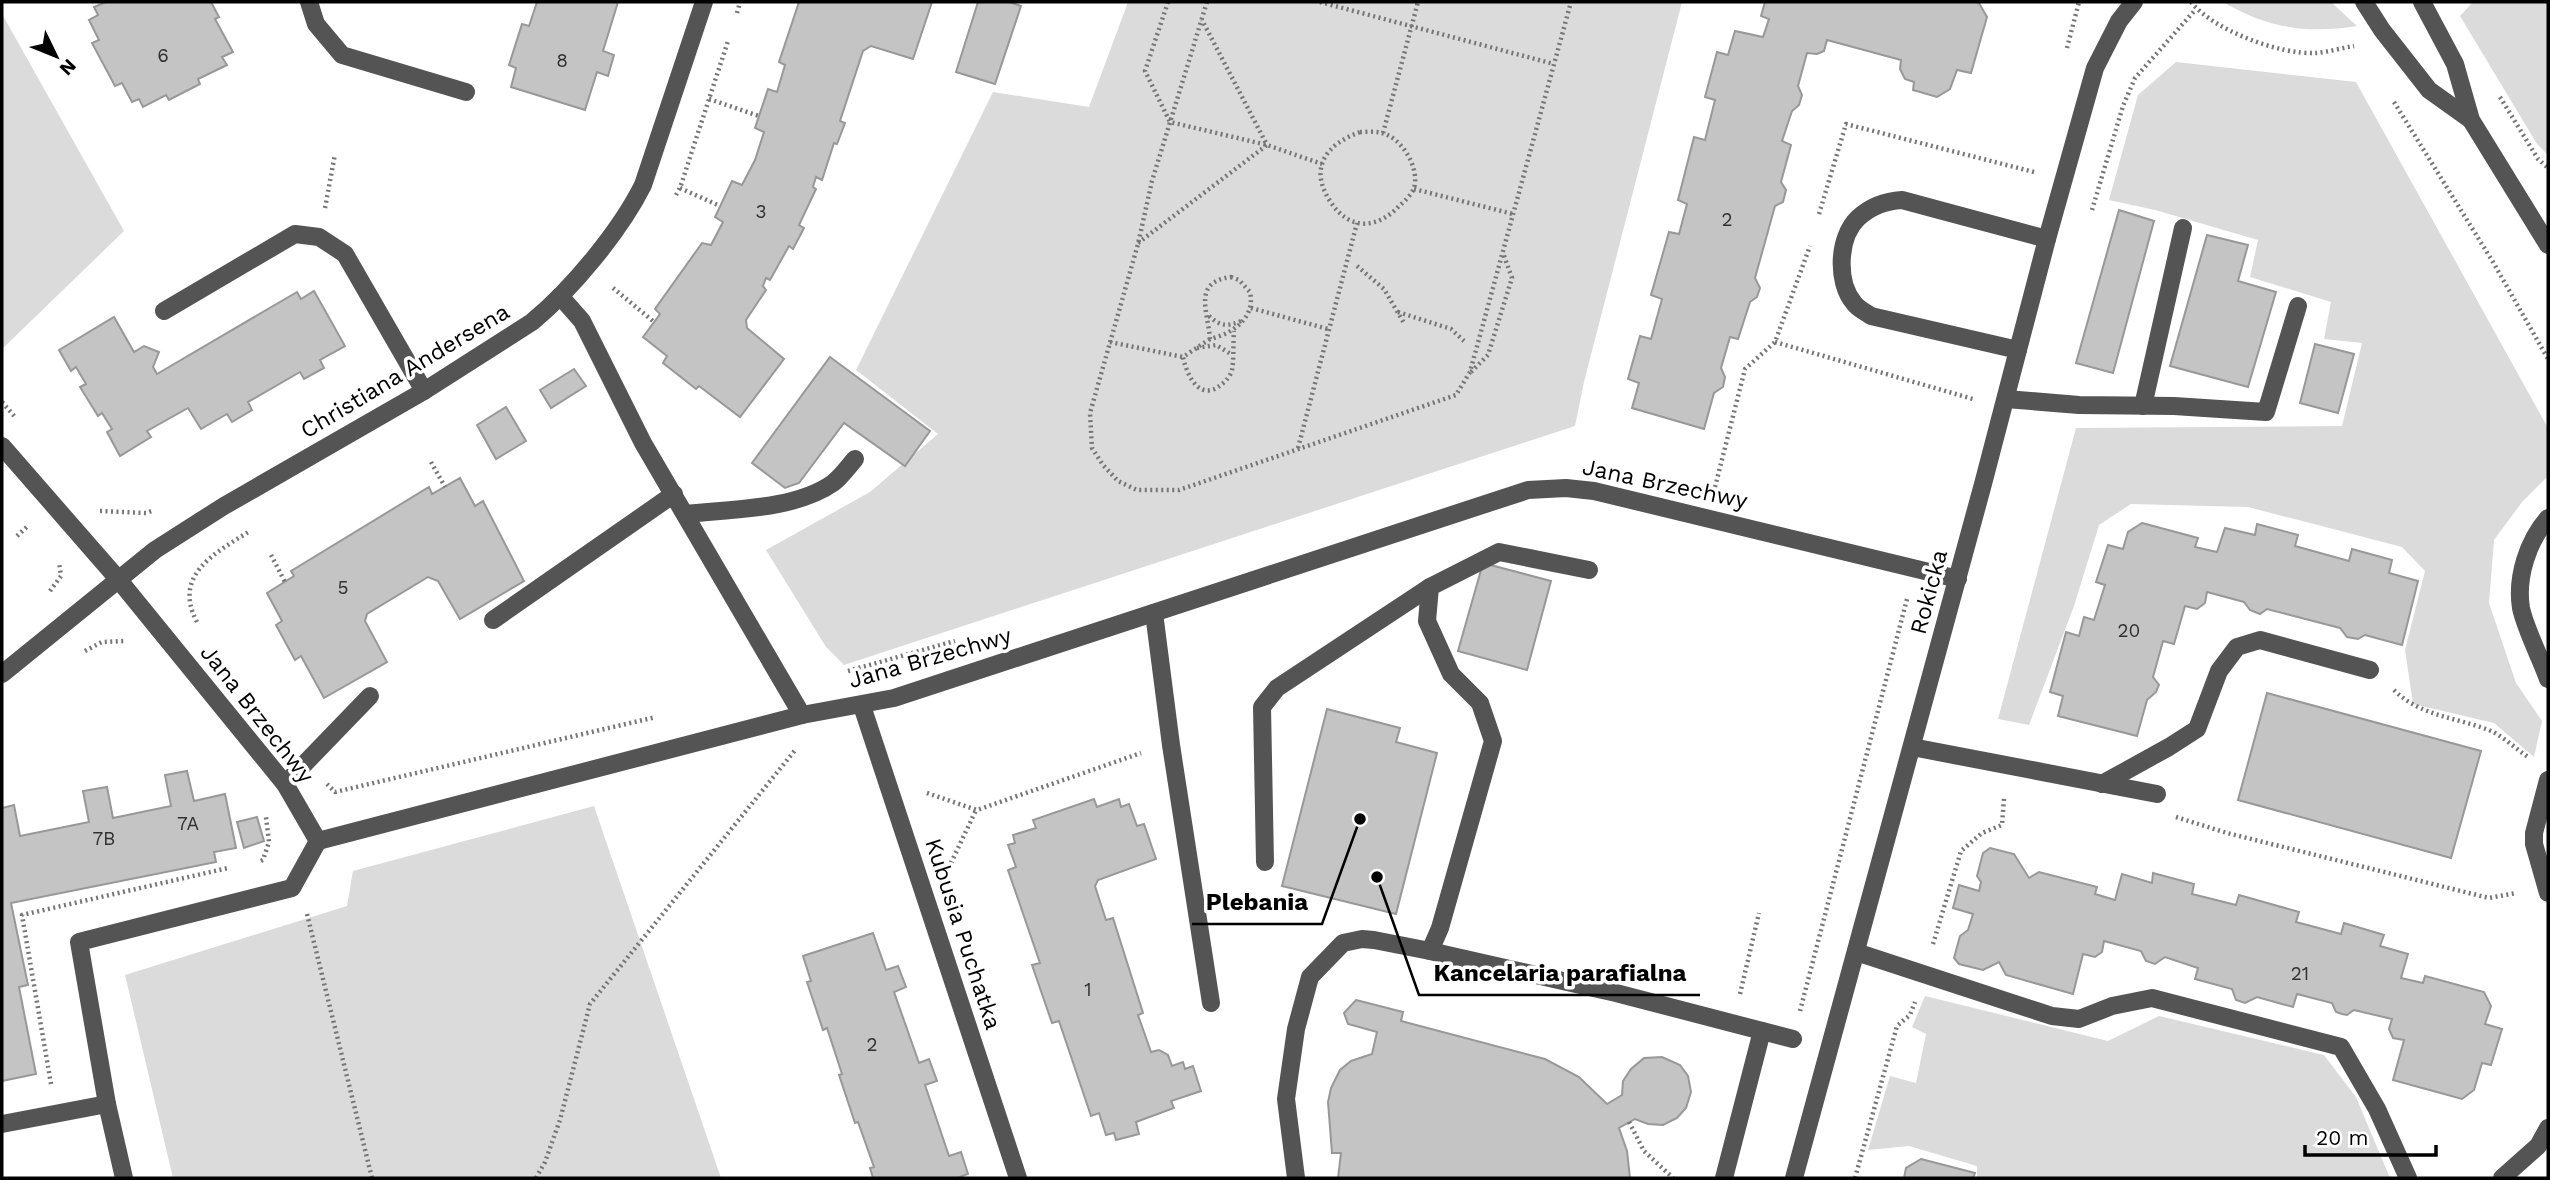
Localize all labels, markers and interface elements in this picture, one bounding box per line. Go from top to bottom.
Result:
north arrow [21,21,91,91]
house number: 6 [157,44,169,67]
house number: 8 [556,49,568,72]
text: N [55,54,81,80]
house number: 3 [755,200,767,223]
house number: 2 [1721,208,1733,231]
street label: Christiana Andersena [296,298,514,444]
street label: Jana Brzechwy [1580,453,1750,515]
street label: Rokicka [1905,547,1953,637]
house number: 5 [337,576,349,599]
house number: 20 [2118,619,2140,642]
street label: Jana Brzechwy [846,622,1015,694]
street label: Jana Brzechwy [195,639,319,789]
house number: 7A [177,812,200,835]
house number: 7B [92,827,116,850]
street label: Kubusia Puchatka [919,835,1007,1033]
callout: Plebania [1192,879,1322,924]
text: Plebania [1206,888,1308,916]
callout: Kancelaria parafialna [1419,950,1700,995]
text: Kancelaria parafialna [1434,959,1687,987]
house number: 21 [2291,962,2309,985]
house number: 1 [1084,978,1092,1001]
house number: 2 [866,1033,878,1056]
scale bar [2305,1114,2436,1158]
text: 20 m [2316,1125,2368,1150]

